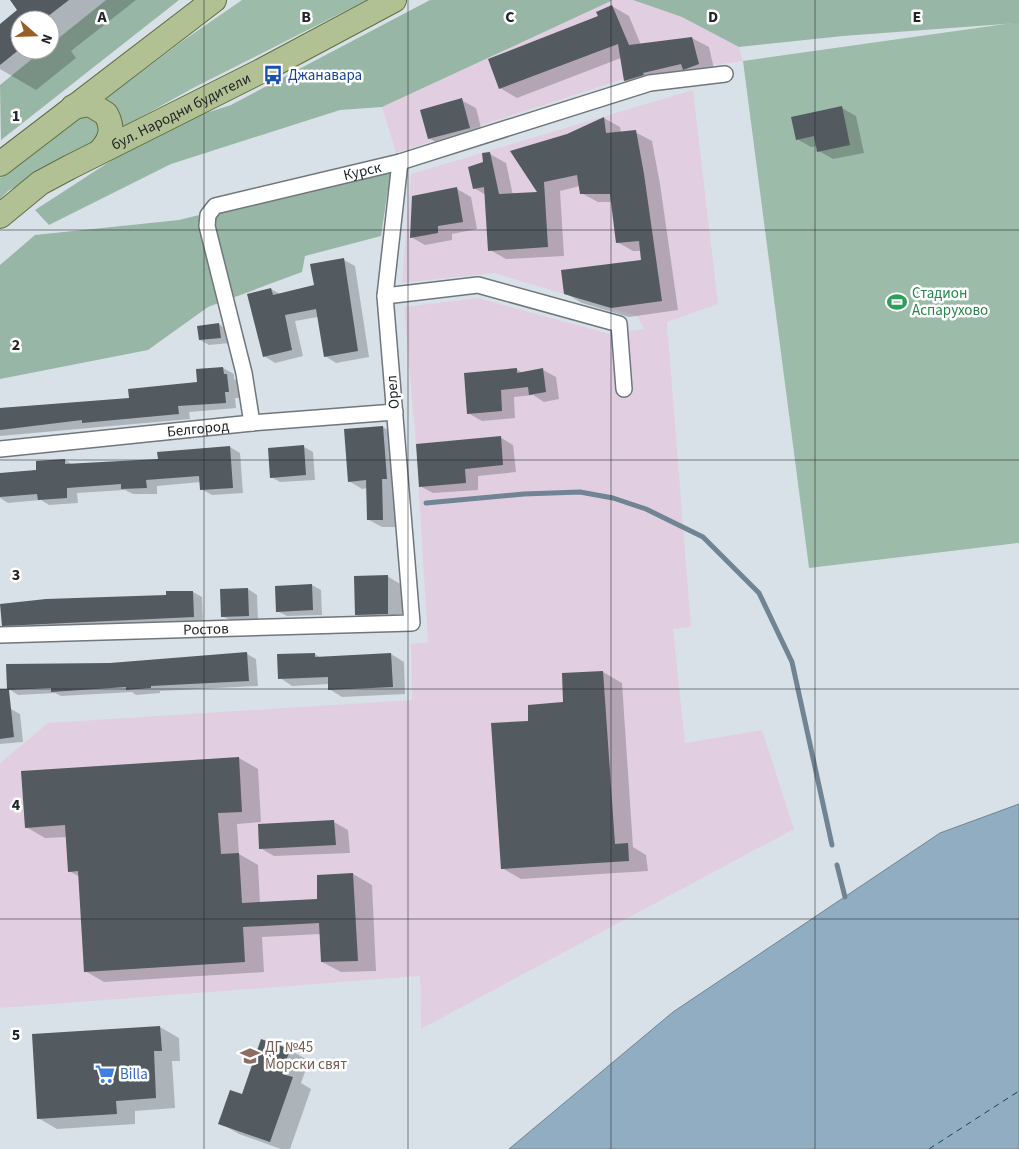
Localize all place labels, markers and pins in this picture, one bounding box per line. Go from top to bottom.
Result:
bus stop icon: Джанавара [262,64,284,86]
place label: Джанавара [288,65,362,86]
place label: Стадион Аспарухово [912,283,988,321]
sports icon: Стадион Аспарухово [886,291,908,313]
place label: ДГ №45 Морски свят [265,1037,347,1075]
school or university icon: ДГ №45 Морски свят [239,1045,261,1067]
supermarket icon: Billa [94,1063,116,1085]
place label: Billa [120,1064,148,1085]

